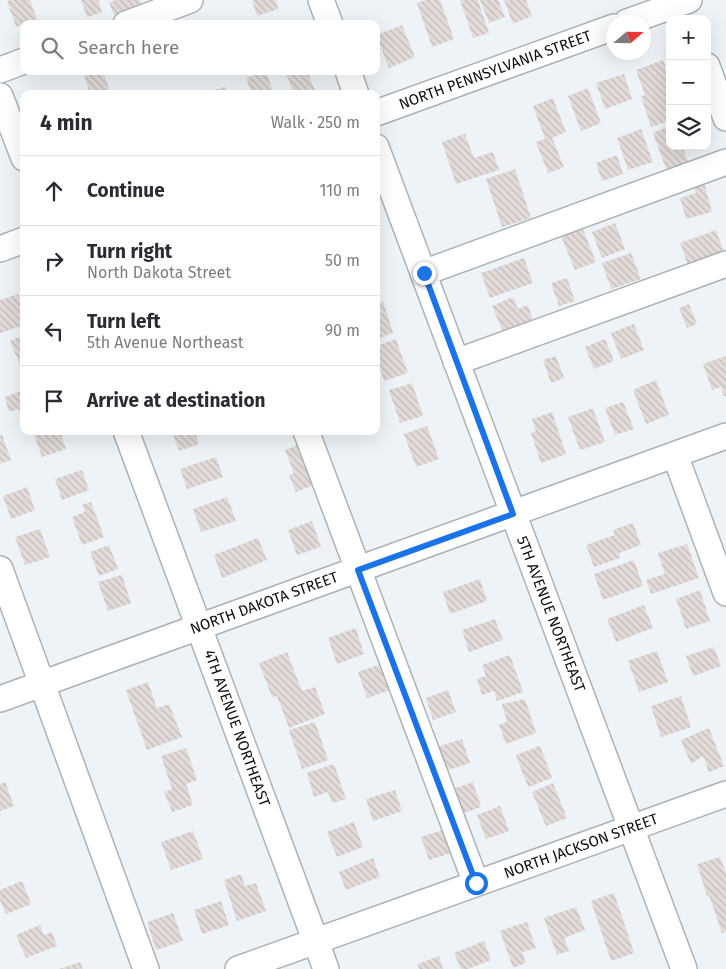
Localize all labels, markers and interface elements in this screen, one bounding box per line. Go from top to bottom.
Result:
north arrow [606,15,651,60]
map controls [666,15,711,150]
button: + [666,15,711,60]
search box [20,20,380,75]
street label: NORTH PENNSYLVANIA STREET [396,27,594,113]
icon: search [38,34,66,62]
text: Search here [78,36,179,59]
button: − [666,60,711,105]
button: layers [666,105,711,150]
text: 4 min [40,110,93,136]
text: Walk · 250 m [271,113,360,132]
icon: ahead [40,177,68,205]
text: Continue [87,179,165,202]
text: 110 m [319,181,360,200]
text: Turn right [87,240,172,263]
icon: right [40,247,68,275]
text: 50 m [325,251,360,270]
route end [413,262,436,285]
text: North Dakota Street [87,263,231,282]
text: Turn left [87,310,161,333]
icon: left [40,317,68,345]
text: 90 m [325,321,360,340]
text: 5th Avenue Northeast [87,333,244,352]
icon: arrive [40,387,68,415]
text: Arrive at destination [87,389,266,412]
street label: 5TH AVENUE NORTHEAST [513,534,589,695]
street label: NORTH DAKOTA STREET [188,568,341,638]
street label: 4TH AVENUE NORTHEAST [200,647,274,809]
street label: NORTH JACKSON STREET [501,810,661,882]
route start [465,872,488,895]

